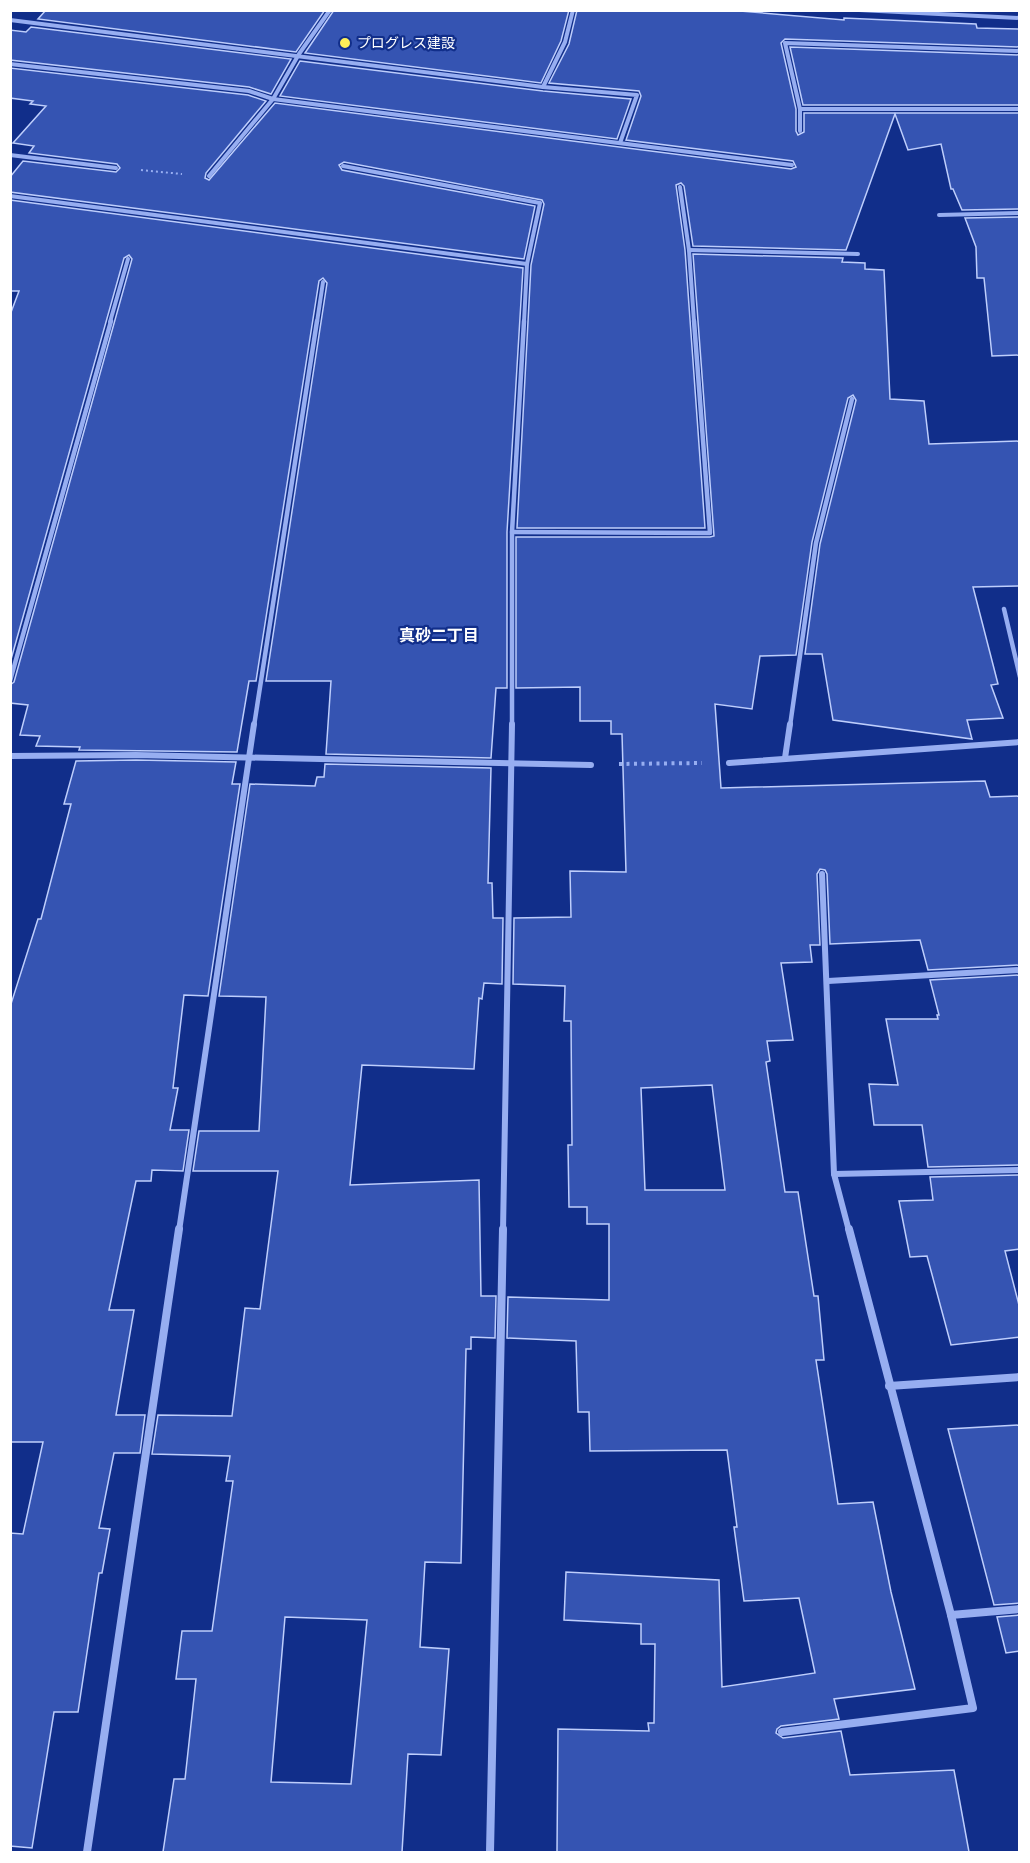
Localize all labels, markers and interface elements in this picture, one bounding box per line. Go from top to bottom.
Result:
place label: プログレス建設 [357,35,455,51]
marker: プログレス建設 [338,36,352,50]
district label: 真砂二丁目 [399,627,479,644]

